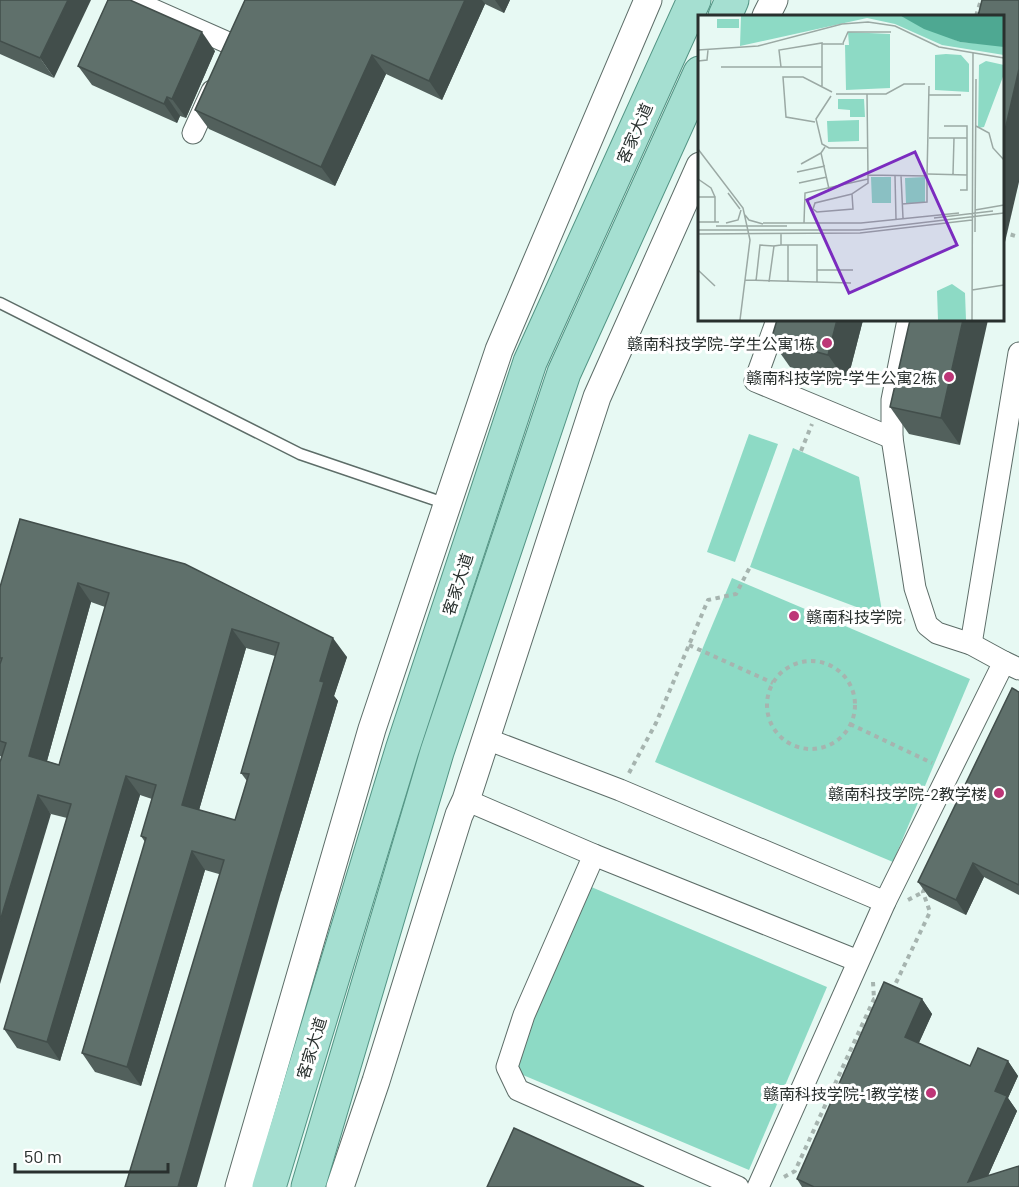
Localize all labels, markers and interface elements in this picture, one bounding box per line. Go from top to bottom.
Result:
inset map [698,15,1004,321]
street label: 客家大道 [612,100,656,166]
place label: 赣南科技学院-学生公寓1栋 [627,334,815,353]
marker: 赣南科技学院-学生公寓1栋 [820,336,834,350]
place label: 赣南科技学院-学生公寓2栋 [746,368,937,387]
marker: 赣南科技学院-学生公寓2栋 [942,370,956,384]
street label: 客家大道 [438,551,476,617]
place label: 赣南科技学院 [806,607,902,626]
marker: 赣南科技学院 [787,609,801,623]
place label: 赣南科技学院-2教学楼 [828,784,987,803]
marker: 赣南科技学院-2教学楼 [992,786,1006,800]
street label: 客家大道 [293,1015,329,1081]
place label: 赣南科技学院-1教学楼 [763,1084,919,1103]
marker: 赣南科技学院-1教学楼 [924,1086,938,1100]
scale bar [15,1136,168,1174]
text: 50 m [24,1145,62,1167]

